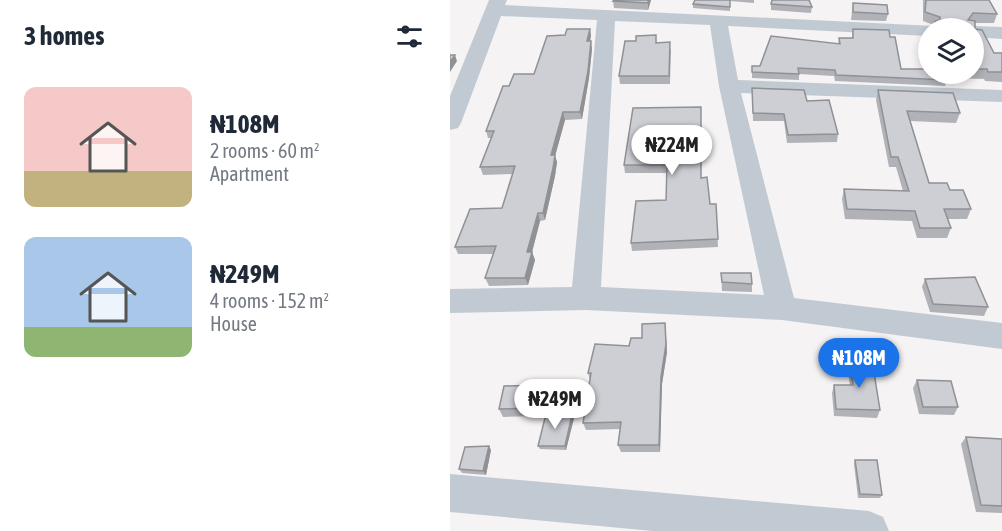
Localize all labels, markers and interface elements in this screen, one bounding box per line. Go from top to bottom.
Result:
map controls [918,18,984,84]
button: layers [918,18,984,84]
icon: filters [393,20,426,53]
text: 3 homes [24,21,104,51]
text: ₦108M [210,109,279,139]
icon: home [72,111,144,183]
pin: ₦224M [630,125,714,176]
text: ₦224M [645,133,699,156]
text: 2 rooms · 60 m² [210,139,320,162]
text: Apartment [210,162,289,185]
text: ₦249M [210,259,279,289]
icon: home [72,261,144,333]
text: 4 rooms · 152 m² [210,289,329,312]
text: House [210,312,257,335]
pin: ₦108M [817,338,901,389]
text: ₦108M [832,346,886,369]
pin: ₦249M [513,379,597,430]
text: ₦249M [528,387,582,410]

